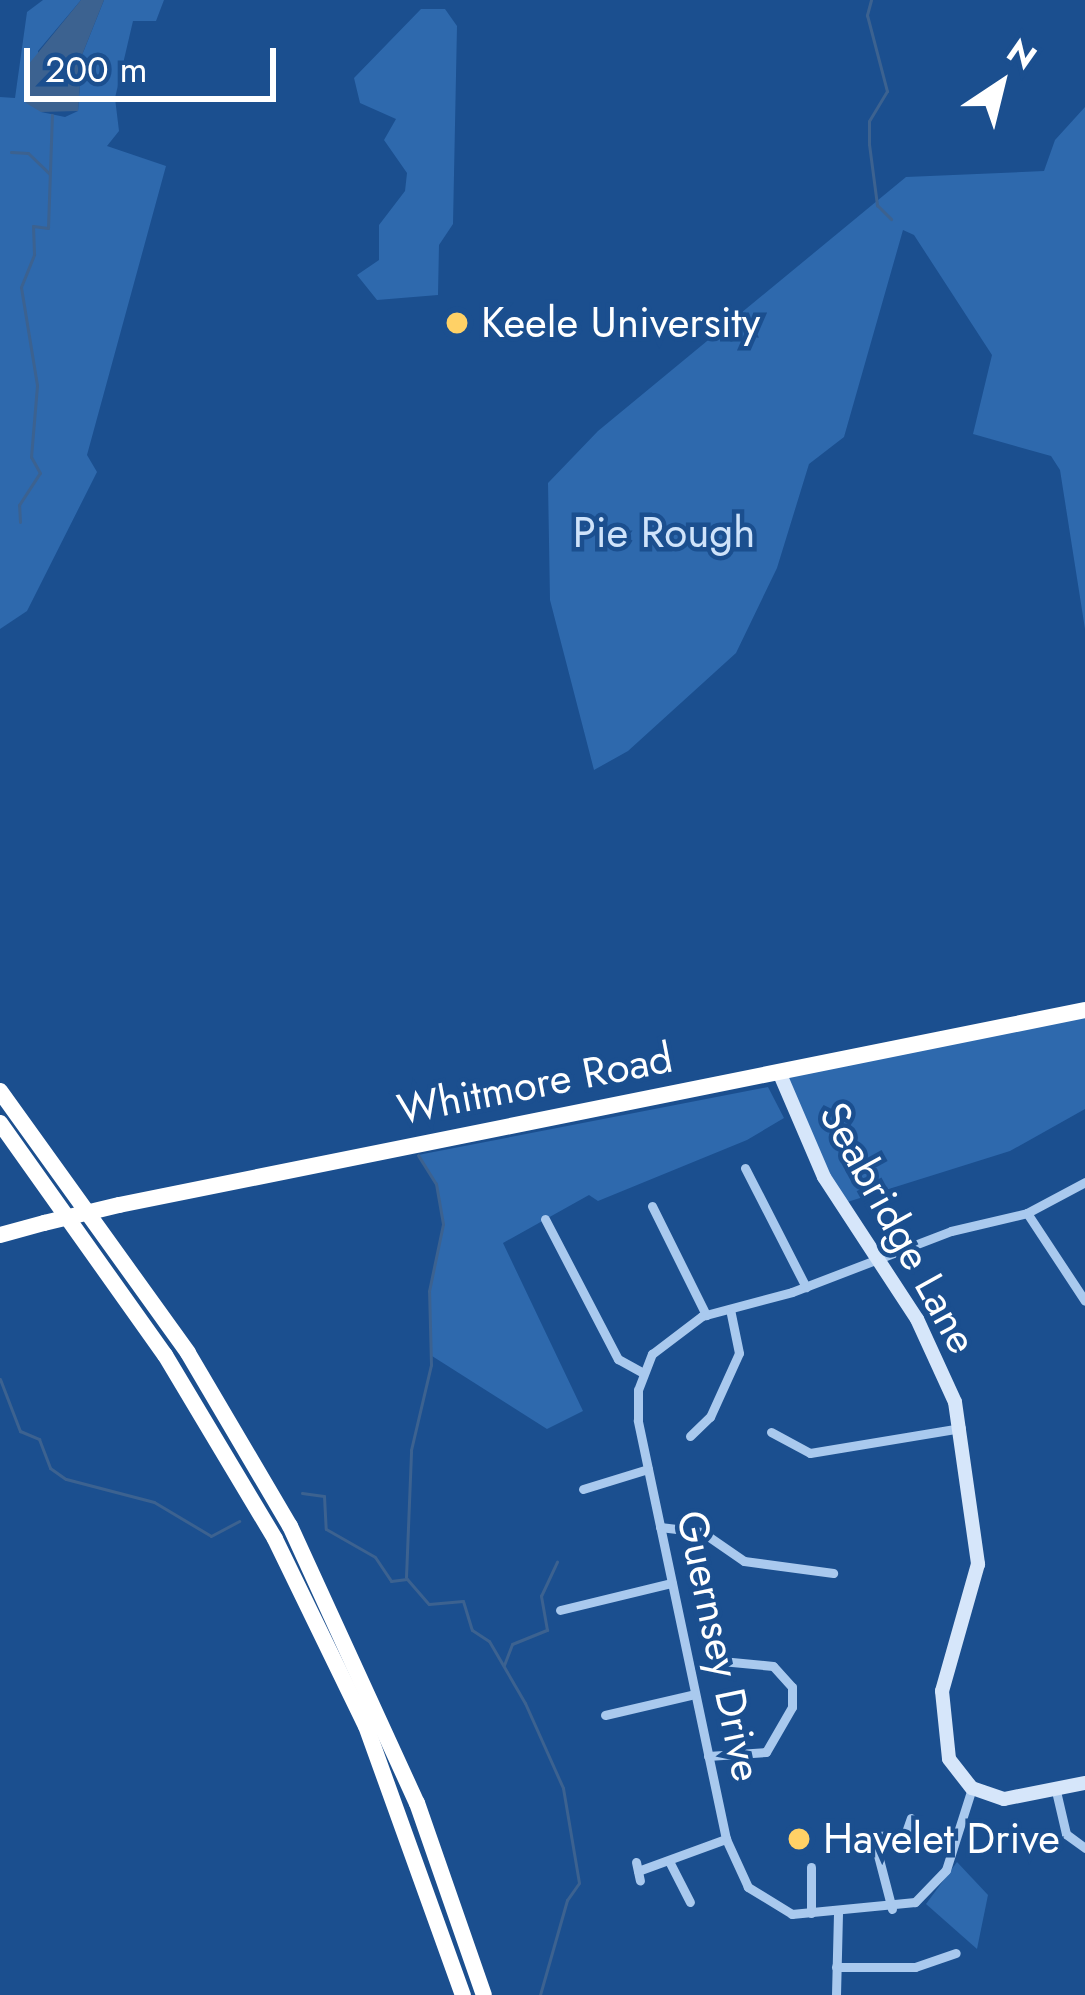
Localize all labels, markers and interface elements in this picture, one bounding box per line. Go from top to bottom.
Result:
scale bar [30,24,282,98]
north arrow [941,24,1061,144]
text: N [998,27,1046,81]
text: 200 m [45,43,148,95]
place label: Keele University [481,298,760,348]
marker: Keele University [444,310,470,336]
park label: Pie Rough [573,508,755,558]
street label: Whitmore Road [393,1033,677,1135]
street label: Seabridge Lane [808,1094,988,1362]
street label: Guernsey Drive [666,1506,772,1786]
place label: Havelet Drive [823,1814,1060,1864]
marker: Havelet Drive [786,1826,812,1852]

